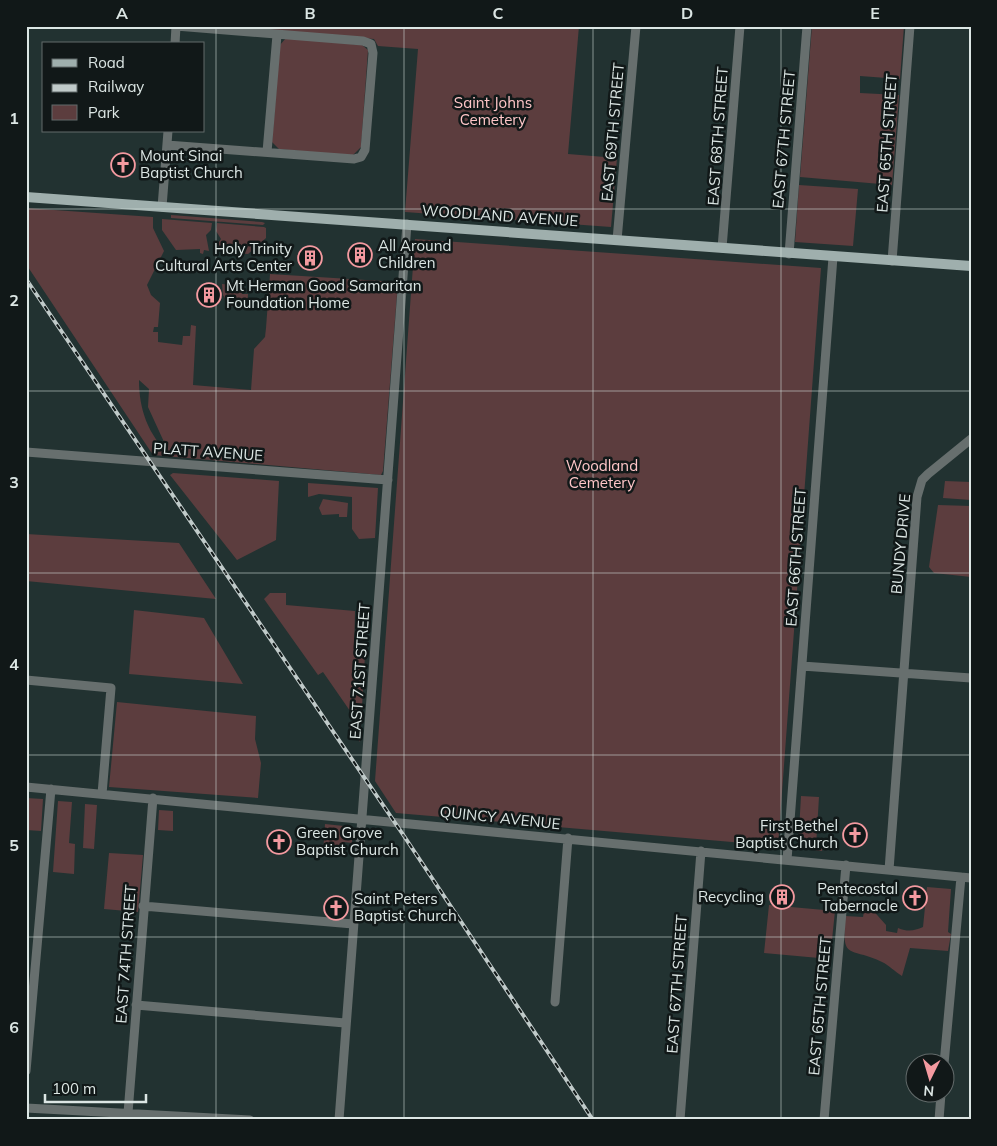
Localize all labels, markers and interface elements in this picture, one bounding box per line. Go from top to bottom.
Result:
text: A [116,3,128,23]
text: B [304,3,316,23]
text: C [493,3,504,23]
text: D [681,3,693,23]
text: E [870,3,880,23]
legend [42,42,205,132]
text: Road [88,53,125,72]
street label: EAST 69TH STREET [597,62,628,202]
street label: EAST 68TH STREET [703,66,732,206]
street label: EAST 67TH STREET [768,69,799,209]
street label: EAST 65TH STREET [872,73,901,213]
text: Railway [88,77,144,96]
park label: Saint Johns Cemetery [454,93,532,129]
text: Park [88,103,120,122]
text: 1 [9,108,19,128]
place label: Mount Sinai Baptist Church [140,146,243,182]
church icon: Mount Sinai Baptist Church [110,152,136,178]
street label: WOODLAND AVENUE [421,201,579,230]
place label: All Around Children [378,236,451,272]
place label: Holy Trinity Cultural Arts Center [155,239,293,275]
building icon: All Around Children [347,242,373,268]
building icon: Holy Trinity Cultural Arts Center [297,245,323,271]
place label: Mt Herman Good Samaritan Foundation Home [226,276,422,312]
building icon: Mt Herman Good Samaritan Foundation Home [196,282,222,308]
text: 2 [9,290,19,310]
street label: PLATT AVENUE [152,438,264,465]
park label: Woodland Cemetery [566,456,638,492]
text: 3 [9,472,19,492]
street label: EAST 66TH STREET [781,487,810,627]
street label: BUNDY DRIVE [887,493,914,595]
street label: EAST 71ST STREET [345,602,374,740]
text: 4 [9,654,19,674]
street label: QUINCY AVENUE [439,802,561,833]
place label: First Bethel Baptist Church [735,816,838,852]
church icon: First Bethel Baptist Church [842,822,868,848]
place label: Green Grove Baptist Church [296,823,399,859]
church icon: Green Grove Baptist Church [266,829,292,855]
text: 5 [9,835,19,855]
place label: Pentecostal Tabernacle [817,879,898,915]
street label: EAST 74TH STREET [111,884,140,1024]
building icon: Recycling [769,884,795,910]
church icon: Pentecostal Tabernacle [902,885,928,911]
place label: Recycling [698,887,764,906]
place label: Saint Peters Baptist Church [354,889,457,925]
church icon: Saint Peters Baptist Church [323,895,349,921]
street label: EAST 67TH STREET [662,914,691,1054]
street label: EAST 65TH STREET [804,936,835,1076]
text: 6 [9,1017,19,1037]
north arrow [904,1054,954,1104]
scale bar [45,1071,146,1103]
text: 100 m [52,1079,96,1098]
text: N [923,1082,935,1100]

